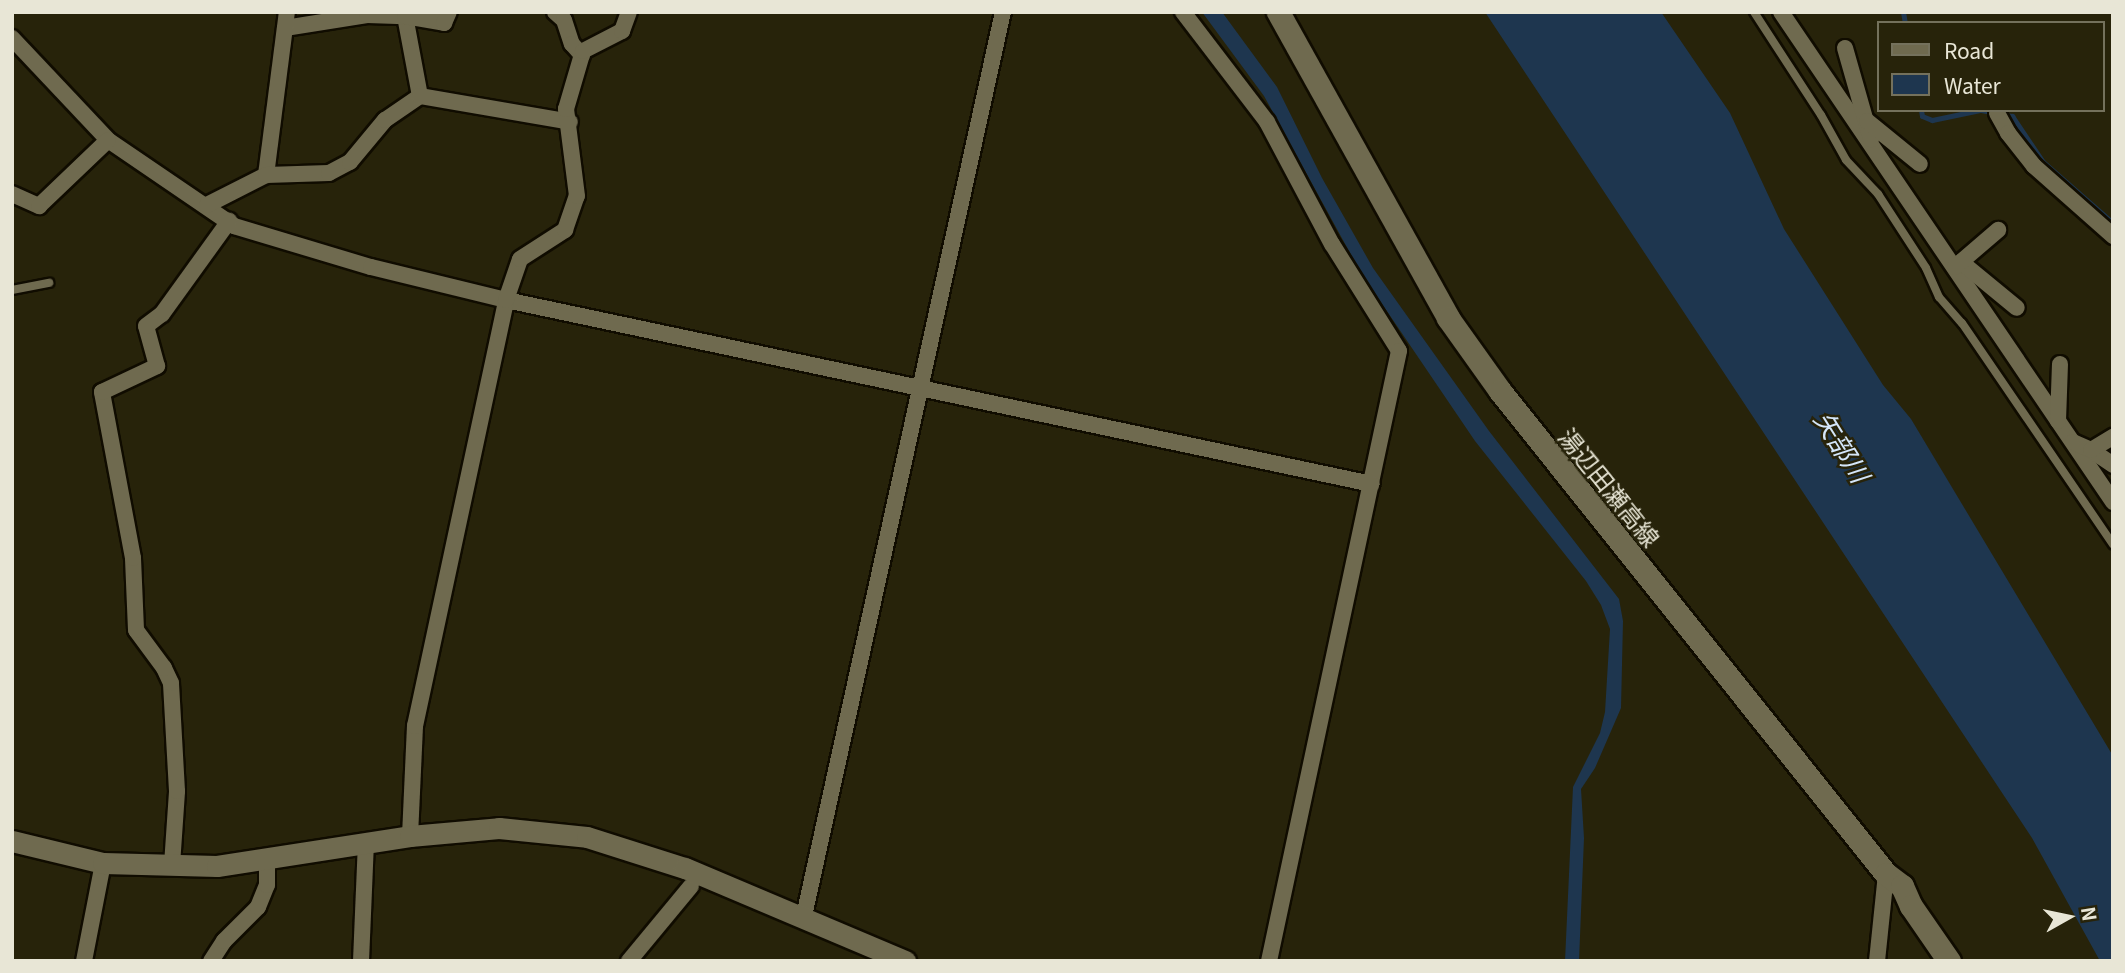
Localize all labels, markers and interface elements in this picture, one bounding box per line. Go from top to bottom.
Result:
legend [1876,21,2104,112]
text: Road [1944,35,1994,65]
text: Water [1944,70,2001,100]
water label: 矢部川 [1809,405,1877,487]
street label: 湯辺田瀬高線 [1553,422,1667,552]
north arrow [2034,882,2104,952]
text: N [2076,904,2105,923]

